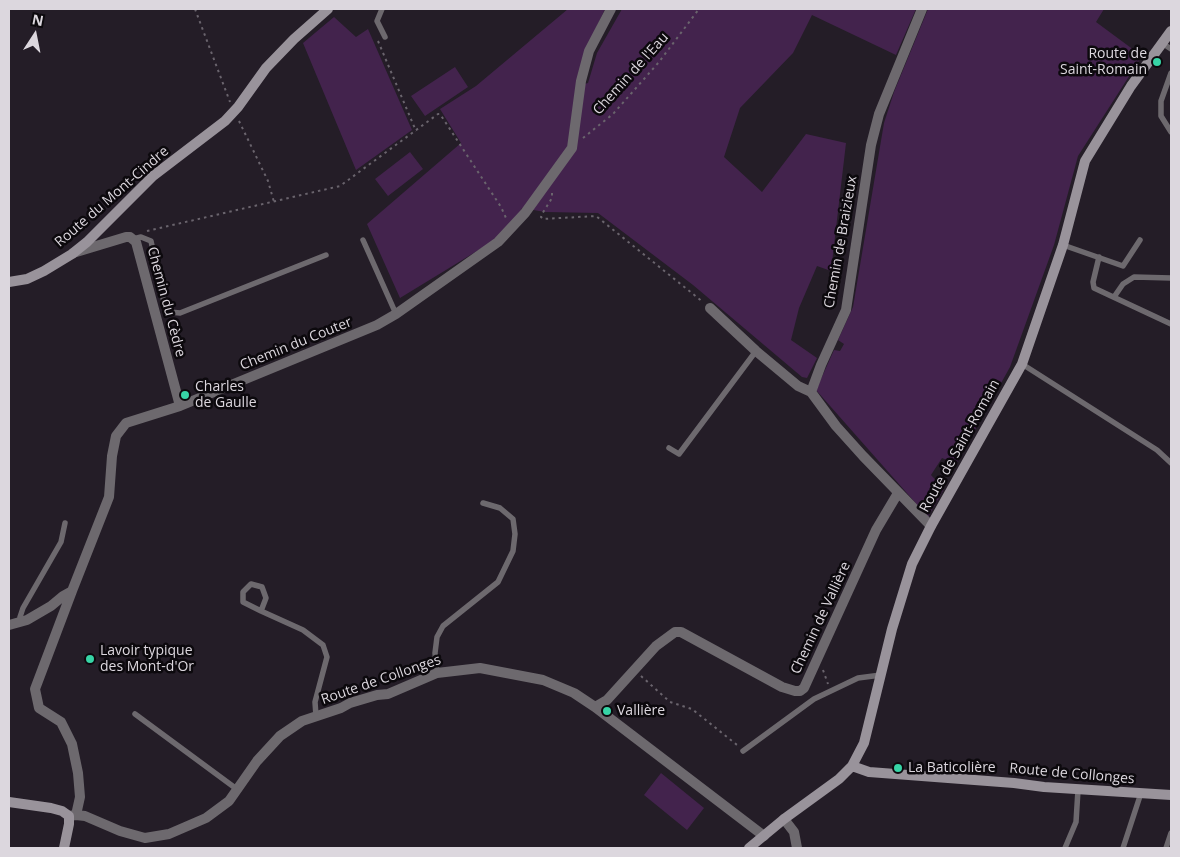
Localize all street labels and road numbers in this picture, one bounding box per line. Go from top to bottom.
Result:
street label: Chemin de l'Eau [590,29,672,119]
street label: Route du Mont-Cindre [52,143,172,251]
street label: Chemin de Braizieux [821,175,861,309]
street label: Chemin du Cèdre [143,245,189,359]
street label: Chemin du Couter [238,314,354,374]
street label: Route de Saint-Romain [916,377,1004,515]
street label: Chemin de Vallière [788,559,854,677]
street label: Route de Collonges [319,652,443,708]
street label: Route de Collonges [1009,760,1135,788]

